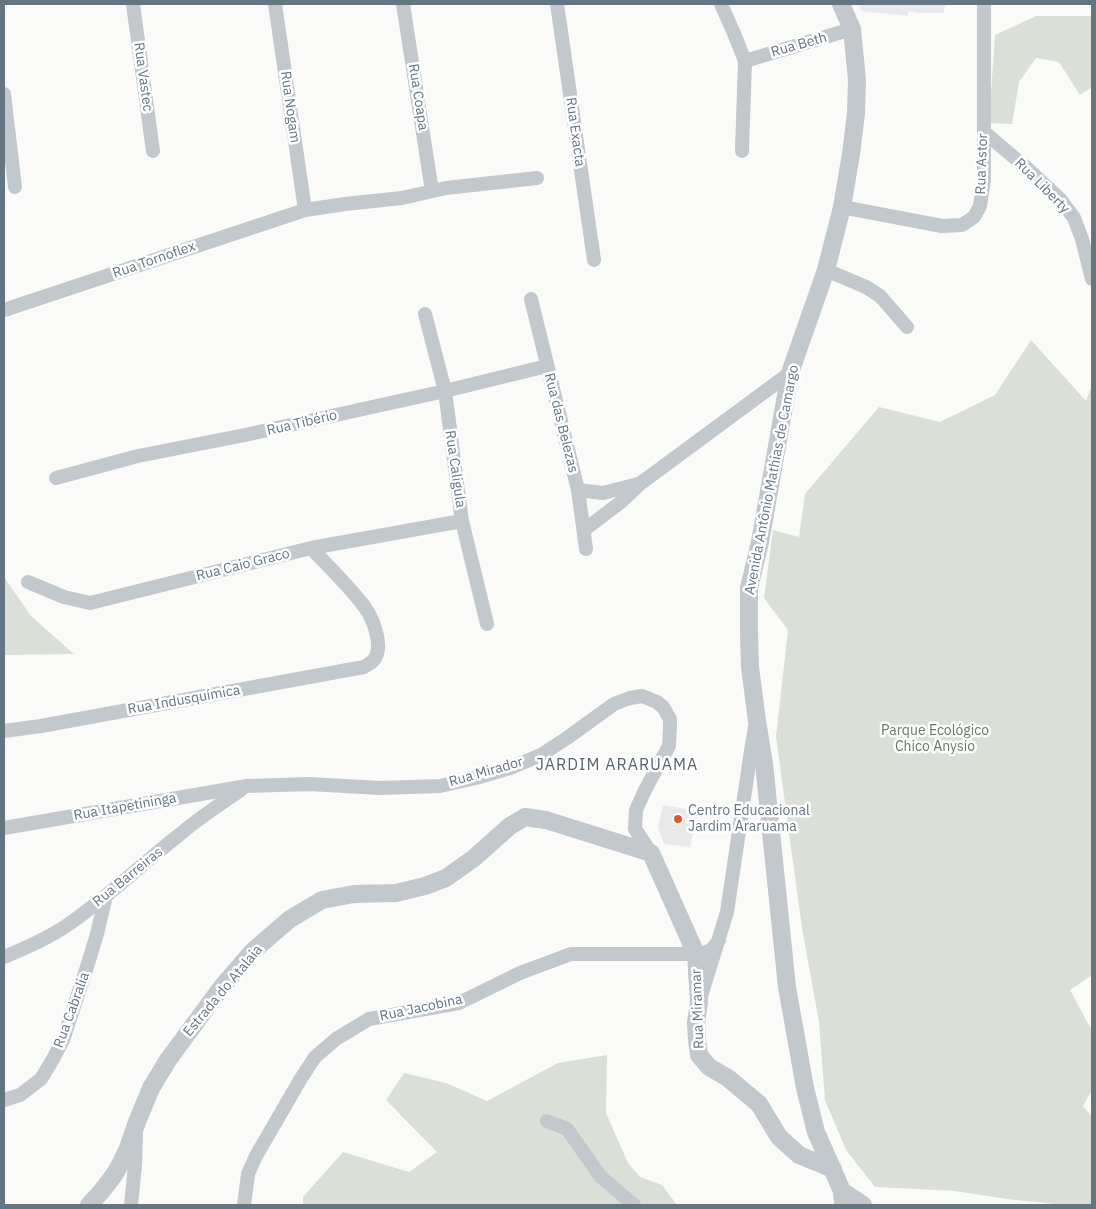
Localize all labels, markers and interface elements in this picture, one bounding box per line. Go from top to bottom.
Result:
street label: Rua Beth [769,29,829,61]
street label: Rua Vastec [130,41,156,113]
street label: Rua Coapa [404,62,432,132]
street label: Rua Nogam [277,70,303,144]
street label: Rua Exacta [562,96,588,168]
street label: Rua Astor [973,133,991,195]
street label: Rua Liberty [1011,155,1073,217]
street label: Rua Tornoflex [110,238,198,282]
street label: Avenida Antônio Mathias de Camargo [741,364,803,596]
street label: Rua das Belezas [540,371,582,475]
street label: Rua Tibério [265,407,339,439]
street label: Rua Caligula [441,429,469,509]
street label: Rua Caio Graco [195,545,291,585]
street label: Rua Indusquímica [126,682,242,718]
park label: Parque Ecológico Chico Anysio [881,723,989,756]
street label: Rua Mirador [447,753,525,791]
district label: JARDIM ARARUAMA [534,755,700,775]
street label: Rua Itapetininga [72,790,178,824]
place label: Centro Educacional Jardim Araruama [688,803,810,836]
marker: Centro Educacional Jardim Araruama [672,813,684,825]
street label: Rua Barreiras [90,844,166,910]
street label: Estrada do Atalaia [180,942,266,1040]
street label: Rua Miramar [688,969,708,1049]
street label: Rua Cabralia [51,970,93,1050]
street label: Rua Jacobina [378,991,464,1025]

